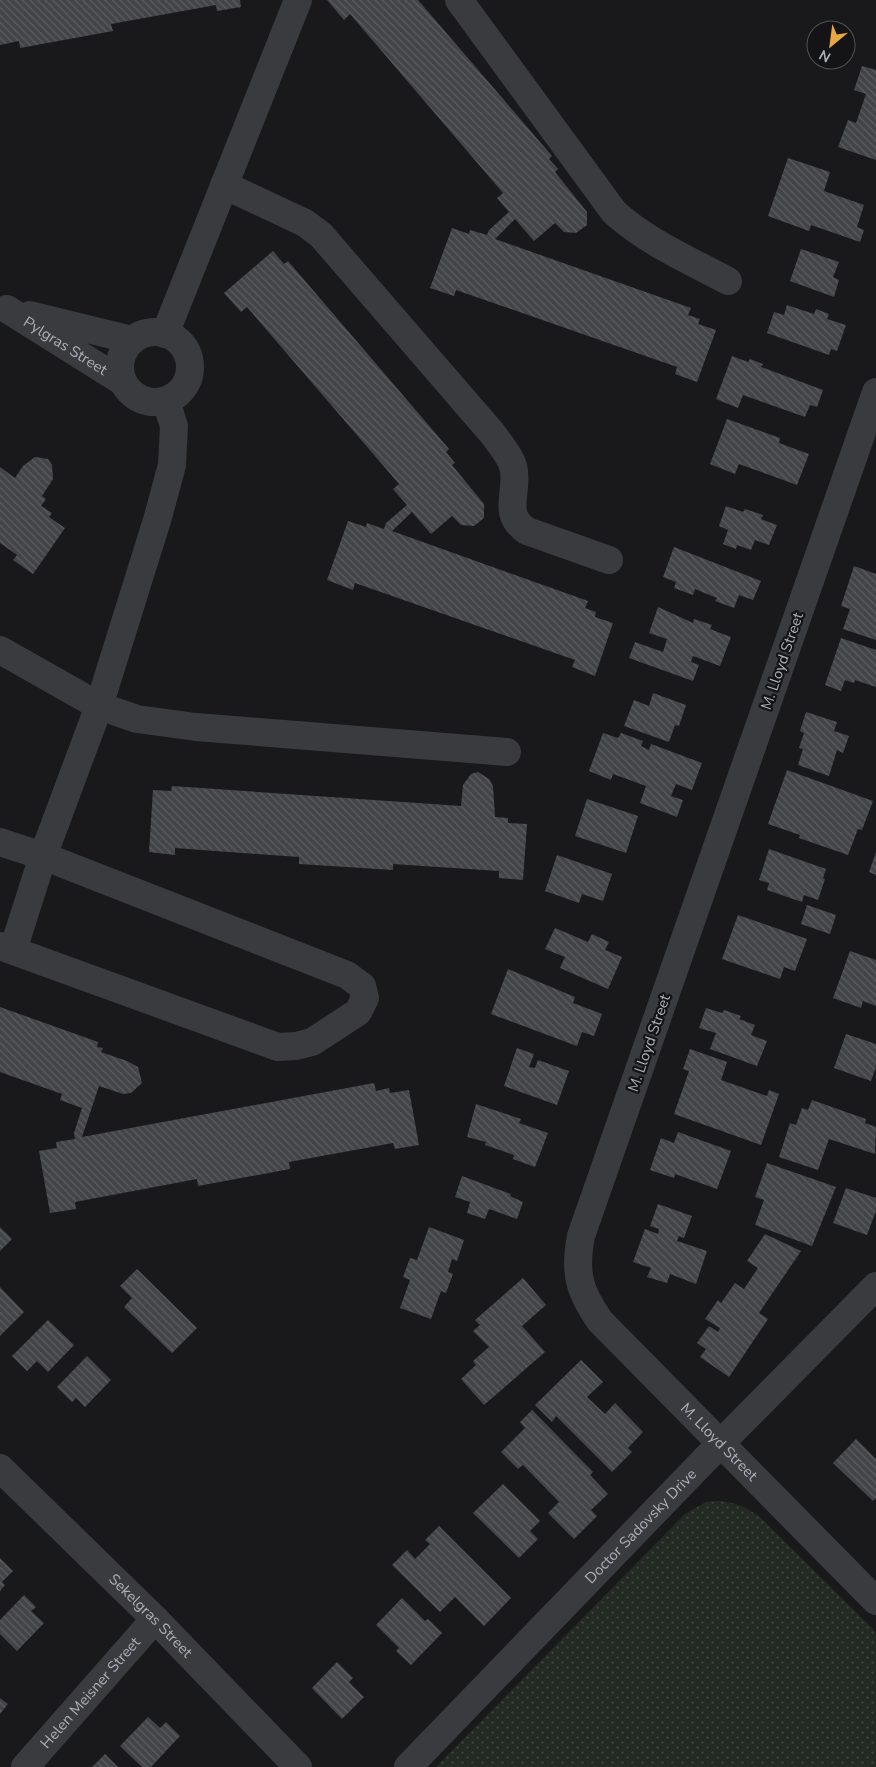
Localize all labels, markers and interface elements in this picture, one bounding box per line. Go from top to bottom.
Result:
north arrow [806,20,856,70]
text: N [816,45,834,67]
street label: Pylgras Street [20,312,112,380]
street label: M. Lloyd Street [756,609,808,712]
street label: M. Lloyd Street [623,991,675,1094]
street label: M. Lloyd Street [676,1398,763,1486]
street label: Doctor Sadovsky Drive [581,1464,701,1588]
street label: Sekelgras Street [104,1569,198,1663]
street label: Helen Meisner Street [36,1632,145,1753]

